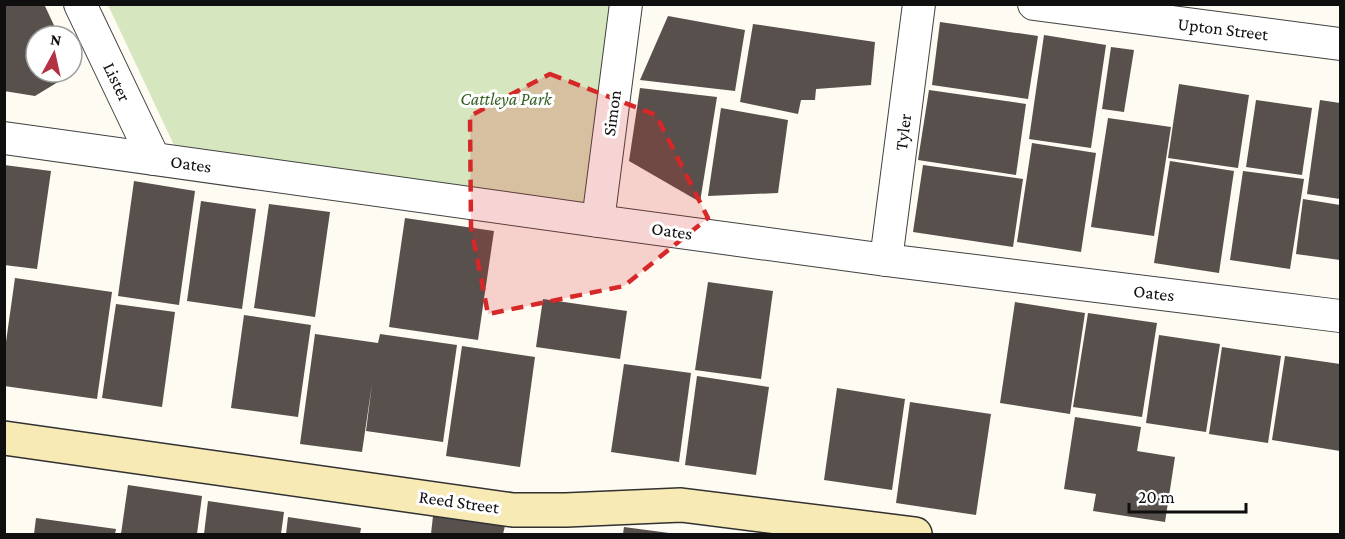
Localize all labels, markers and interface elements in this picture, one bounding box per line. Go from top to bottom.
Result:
street label: Upton Street [1177,14,1270,45]
north arrow [24,24,84,84]
text: N [49,30,63,49]
street label: Lister [99,59,135,105]
street label: Simon [599,88,625,137]
park label: Cattleya Park [460,89,553,109]
street label: Tyler [891,112,915,152]
street label: Oates [169,151,213,177]
street label: Oates [650,218,694,244]
street label: Oates [1132,281,1176,305]
scale bar [1129,476,1246,514]
street label: Reed Street [418,486,501,518]
text: 20 m [1138,487,1175,507]

